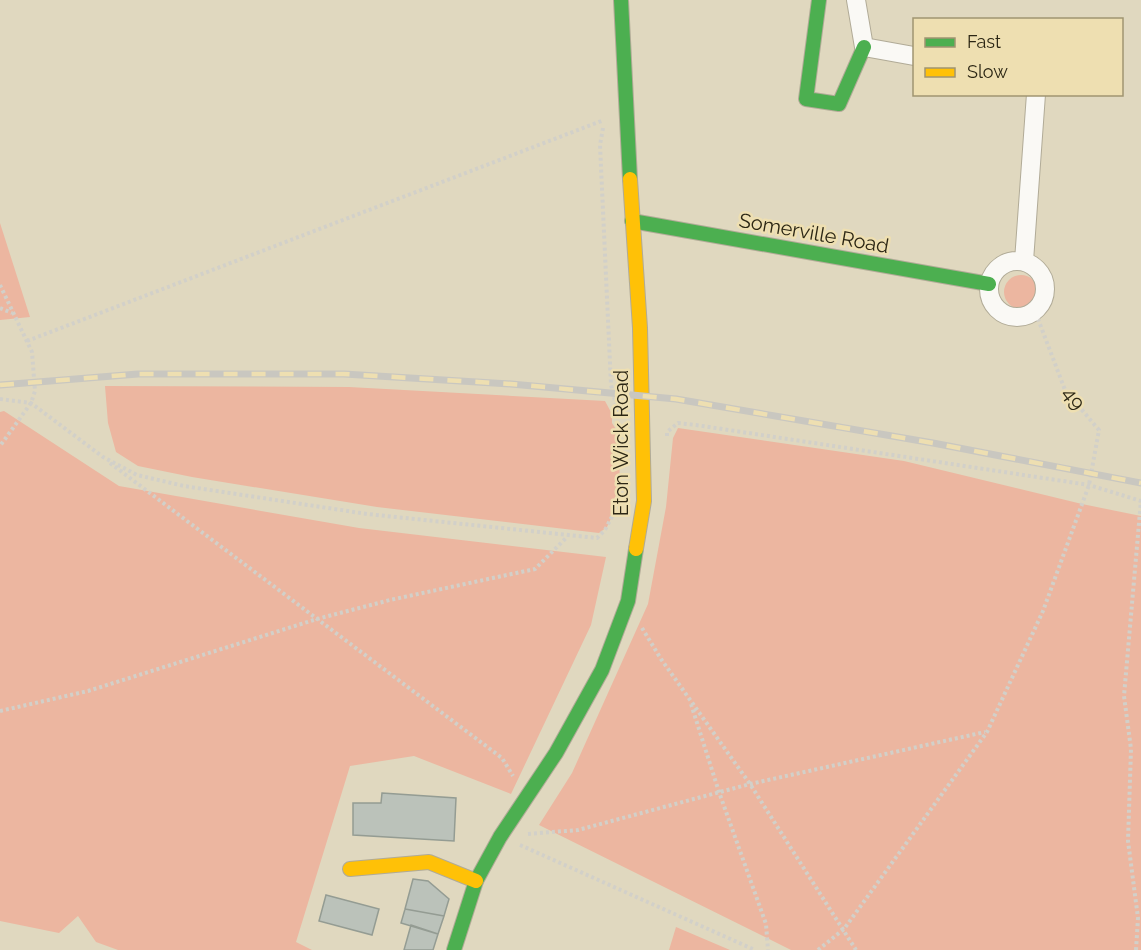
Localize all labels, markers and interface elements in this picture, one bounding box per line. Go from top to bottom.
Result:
legend [913,18,1123,96]
text: Fast [967,31,1001,52]
text: Slow [967,61,1008,82]
street label: Somerville Road [737,208,891,258]
street label: Eton Wick Road [609,370,633,516]
street label: 49 [1058,382,1090,414]

